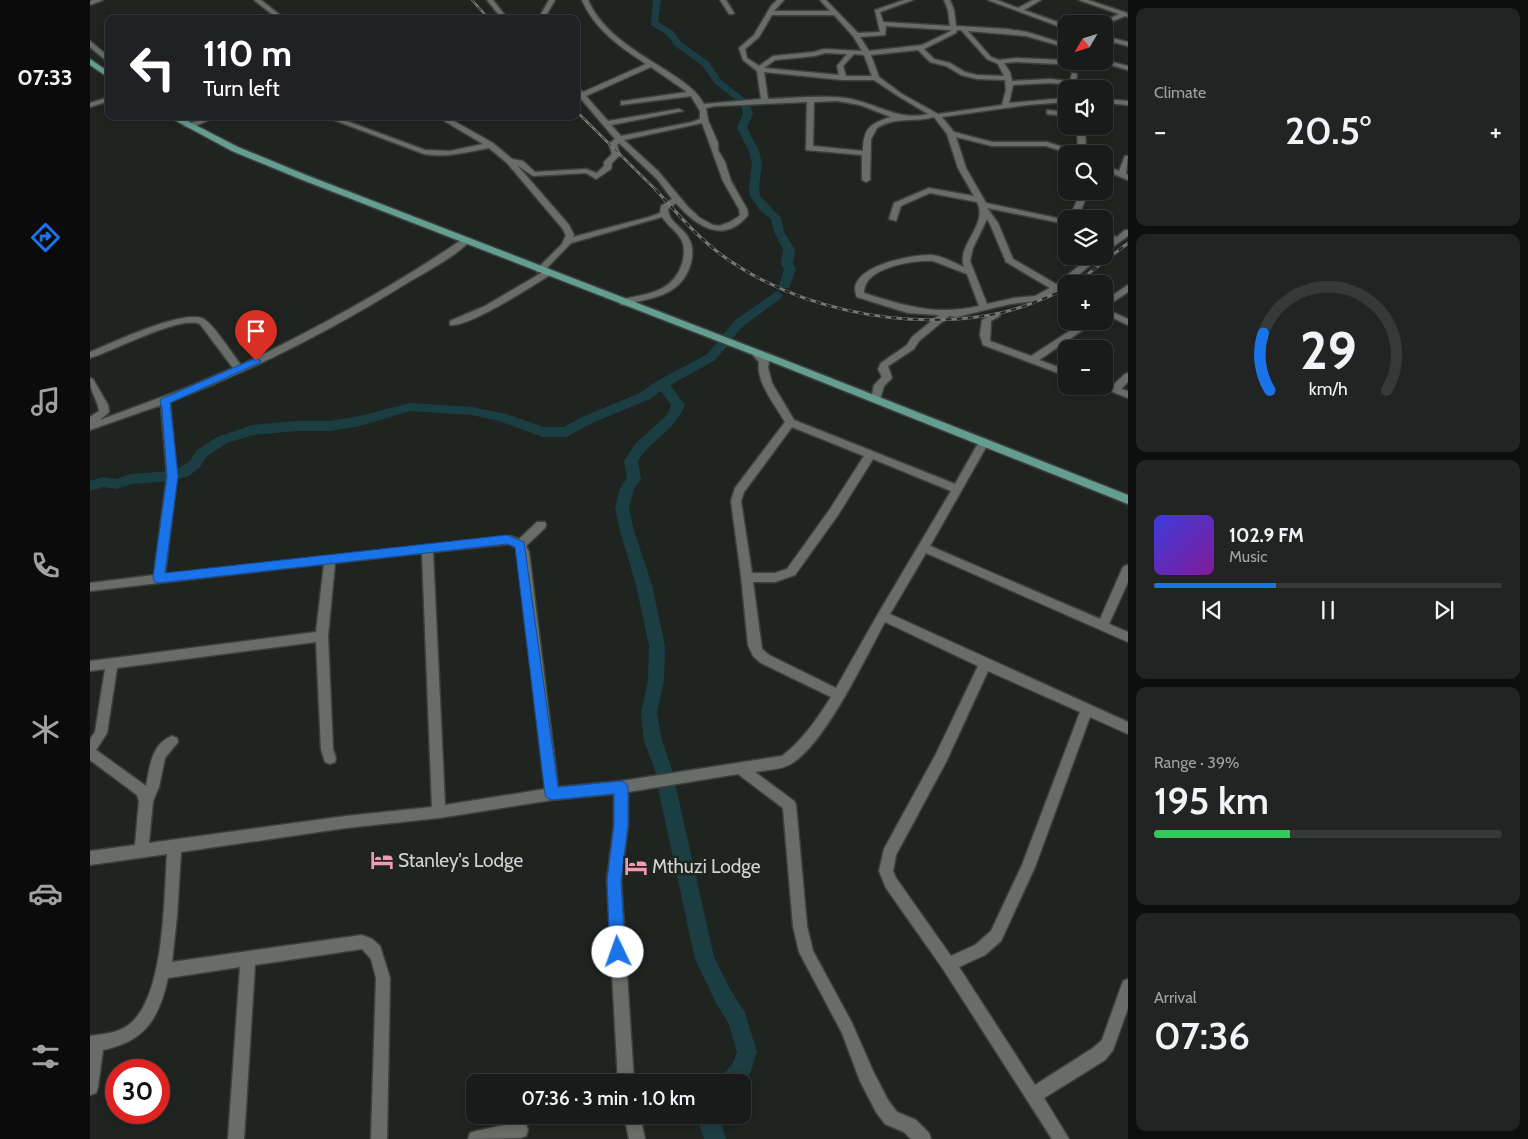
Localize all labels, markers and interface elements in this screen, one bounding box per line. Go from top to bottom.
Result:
north arrow [1058,15,1112,70]
map controls [1058,15,1113,395]
text: 110 m [203,32,292,75]
icon: left [120,35,185,100]
text: 07:33 [17,64,73,91]
text: Turn left [203,75,280,102]
button: sound [1058,80,1113,135]
text: Climate [1154,83,1206,102]
text: 20.5° [1285,107,1371,154]
text: − [1154,114,1166,148]
text: + [1490,114,1502,148]
button: search [1058,145,1113,200]
button: layers [1058,210,1113,265]
icon: directions [28,220,63,255]
button: + [1058,275,1113,330]
pin [235,310,277,361]
icon: arrive [242,317,270,345]
text: 29 [1300,319,1356,382]
button: − [1058,340,1113,395]
text: km/h [1308,378,1348,399]
icon: music [28,384,63,419]
text: 102.9 FM [1229,524,1304,547]
text: Music [1229,547,1267,566]
icon: phone [28,548,63,583]
icon: previous [1198,596,1226,624]
icon: pause [1314,596,1342,624]
icon: next [1430,596,1458,624]
icon: climate [28,712,63,747]
text: Range · 39% [1154,753,1240,772]
text: 195 km [1154,777,1269,824]
hotel icon: Stanley's Lodge [369,847,395,873]
place label: Stanley's Lodge [398,849,524,872]
hotel icon: Mthuzi Lodge [623,853,649,879]
place label: Mthuzi Lodge [652,855,761,878]
icon: car [28,876,63,911]
position arrow [591,925,643,977]
text: Arrival [1154,988,1197,1007]
text: 07:36 [1154,1012,1250,1059]
icon: filters [28,1039,63,1074]
speed limit sign: 30 [105,1059,170,1124]
text: 07:36 · 3 min · 1.0 km [522,1087,695,1110]

